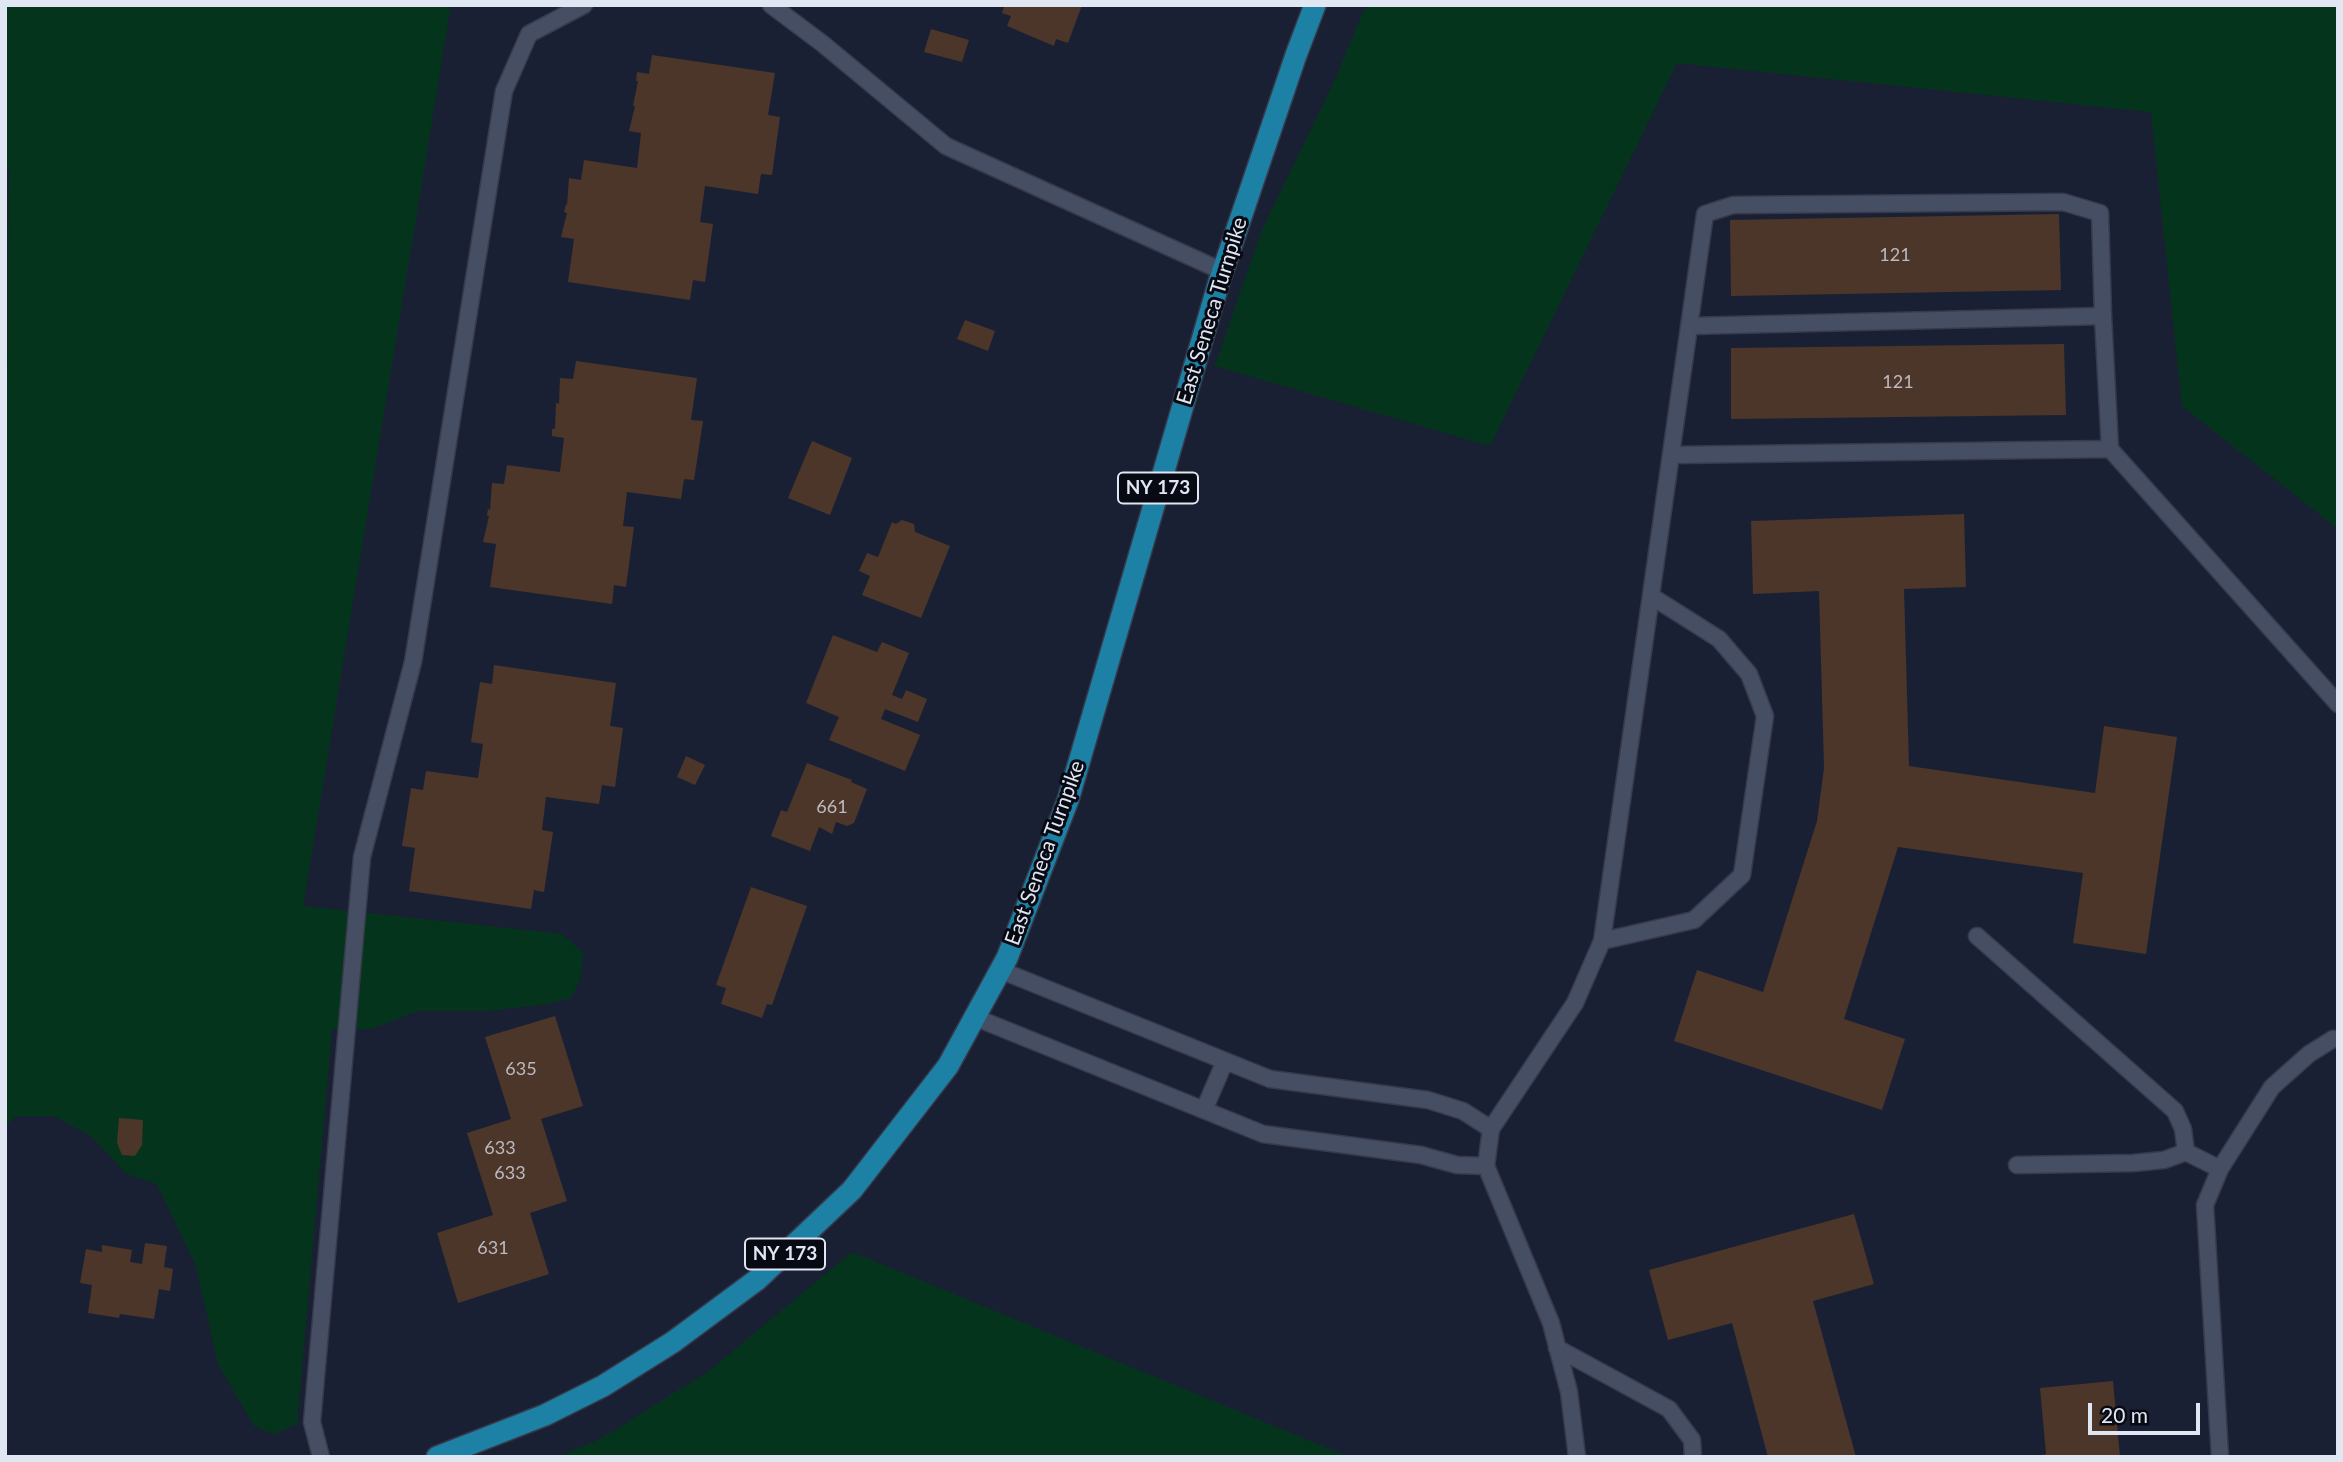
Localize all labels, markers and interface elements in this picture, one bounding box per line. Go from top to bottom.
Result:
street label: East Seneca Turnpike [1171,214,1253,408]
house number: 121 [1879,244,1911,266]
house number: 121 [1882,371,1914,393]
road number: NY 173 [1118,472,1198,503]
street label: East Seneca Turnpike [1000,757,1090,949]
house number: 661 [816,796,848,818]
house number: 635 [505,1058,537,1080]
house number: 633 [484,1137,516,1159]
house number: 633 [494,1162,526,1184]
house number: 631 [477,1237,509,1259]
road number: NY 173 [745,1238,825,1270]
scale bar [2091,1388,2203,1432]
text: 20 m [2101,1402,2148,1427]

